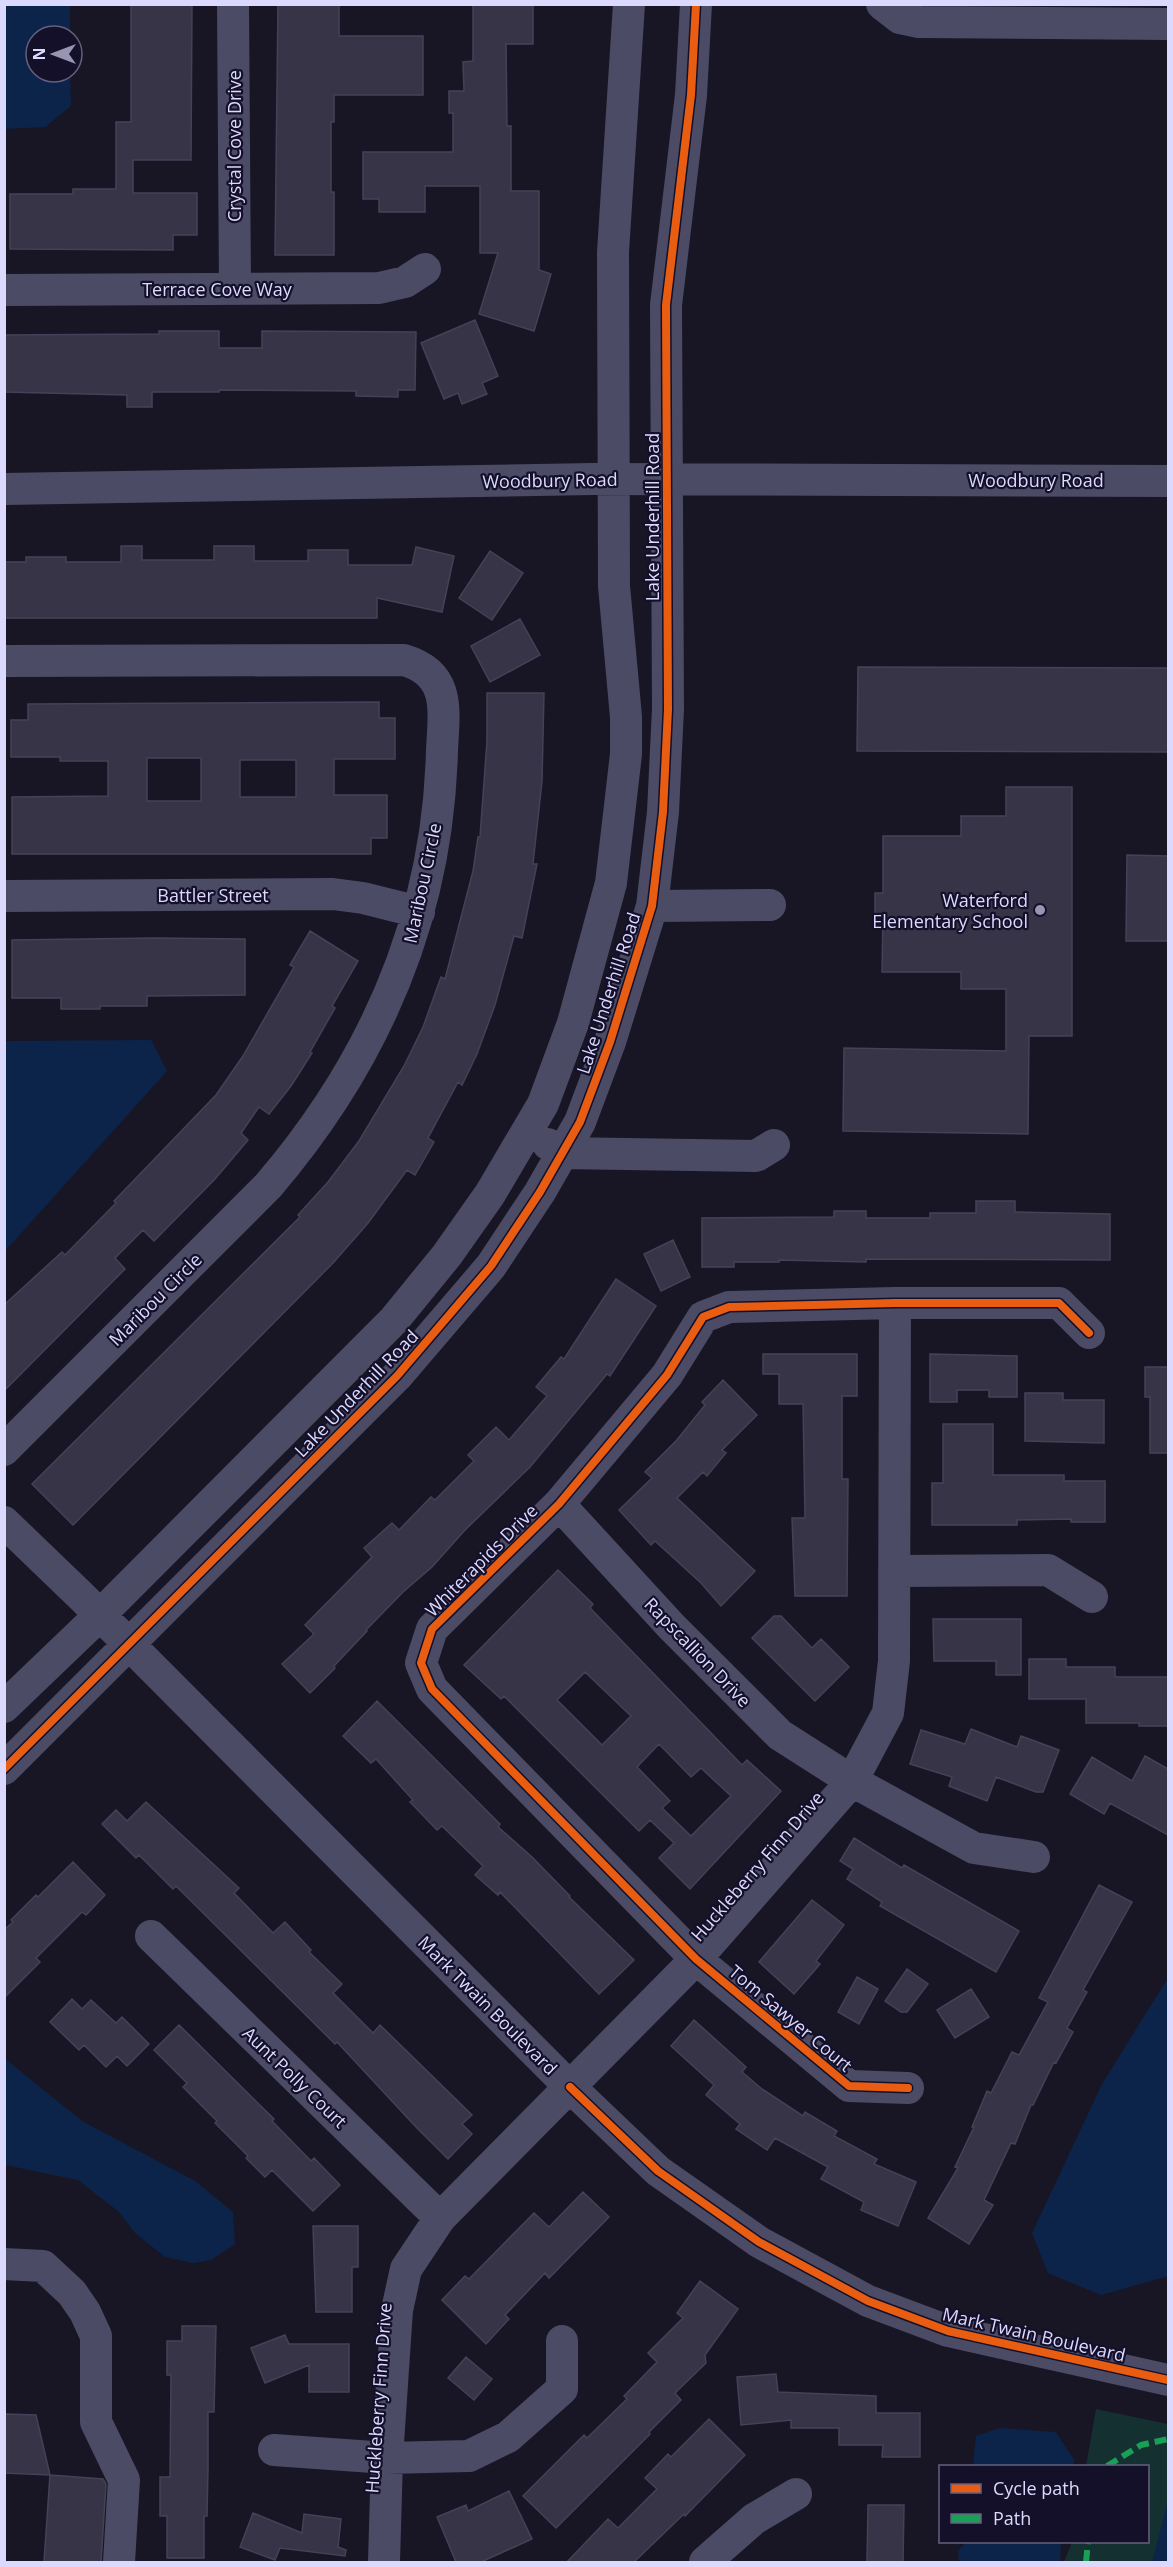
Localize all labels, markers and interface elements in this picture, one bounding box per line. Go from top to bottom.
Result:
north arrow [24,24,84,84]
text: N [28,47,50,61]
street label: Crystal Cove Drive [222,70,246,222]
street label: Terrace Cove Way [142,277,293,301]
street label: Lake Underhill Road [640,433,664,601]
street label: Woodbury Road [482,467,618,493]
street label: Woodbury Road [968,468,1104,492]
street label: Maribou Circle [398,821,446,945]
street label: Battler Street [157,883,269,907]
place label: Waterford Elementary School [872,888,1028,933]
marker: Waterford Elementary School [1033,903,1047,917]
street label: Lake Underhill Road [571,909,645,1077]
street label: Maribou Circle [103,1247,207,1351]
street label: Lake Underhill Road [289,1324,423,1462]
street label: Whiterapids Drive [419,1498,543,1622]
street label: Rapscallion Drive [640,1592,756,1712]
street label: Huckleberry Finn Drive [685,1786,829,1946]
street label: Mark Twain Boulevard [413,1930,563,2080]
street label: Tom Sawyer Court [724,1959,858,2077]
street label: Aunt Polly Court [238,2021,352,2133]
street label: Mark Twain Boulevard [940,2301,1128,2367]
street label: Huckleberry Finn Drive [359,2302,397,2494]
legend [939,2465,1149,2543]
text: Cycle path [993,2476,1080,2500]
text: Path [993,2506,1031,2530]

